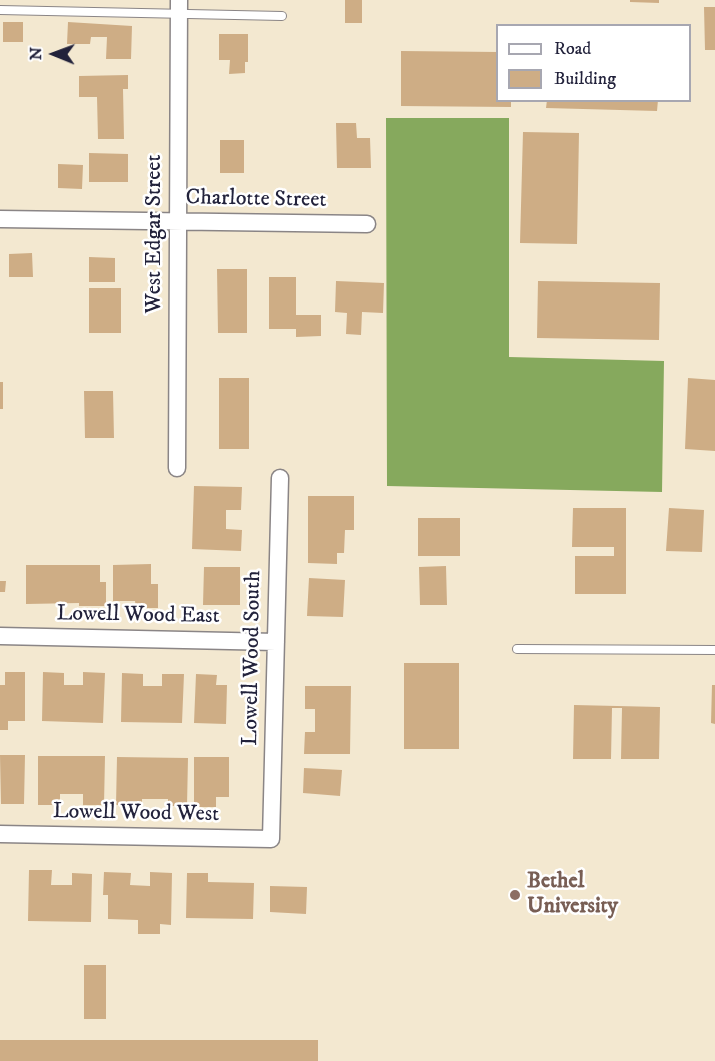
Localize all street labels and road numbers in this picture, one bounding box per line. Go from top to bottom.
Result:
street label: West Edgar Street [142,155,168,313]
street label: Charlotte Street [185,186,327,214]
street label: Lowell Wood South [238,570,268,746]
street label: Lowell Wood East [56,601,220,631]
street label: Lowell Wood West [53,799,219,829]

